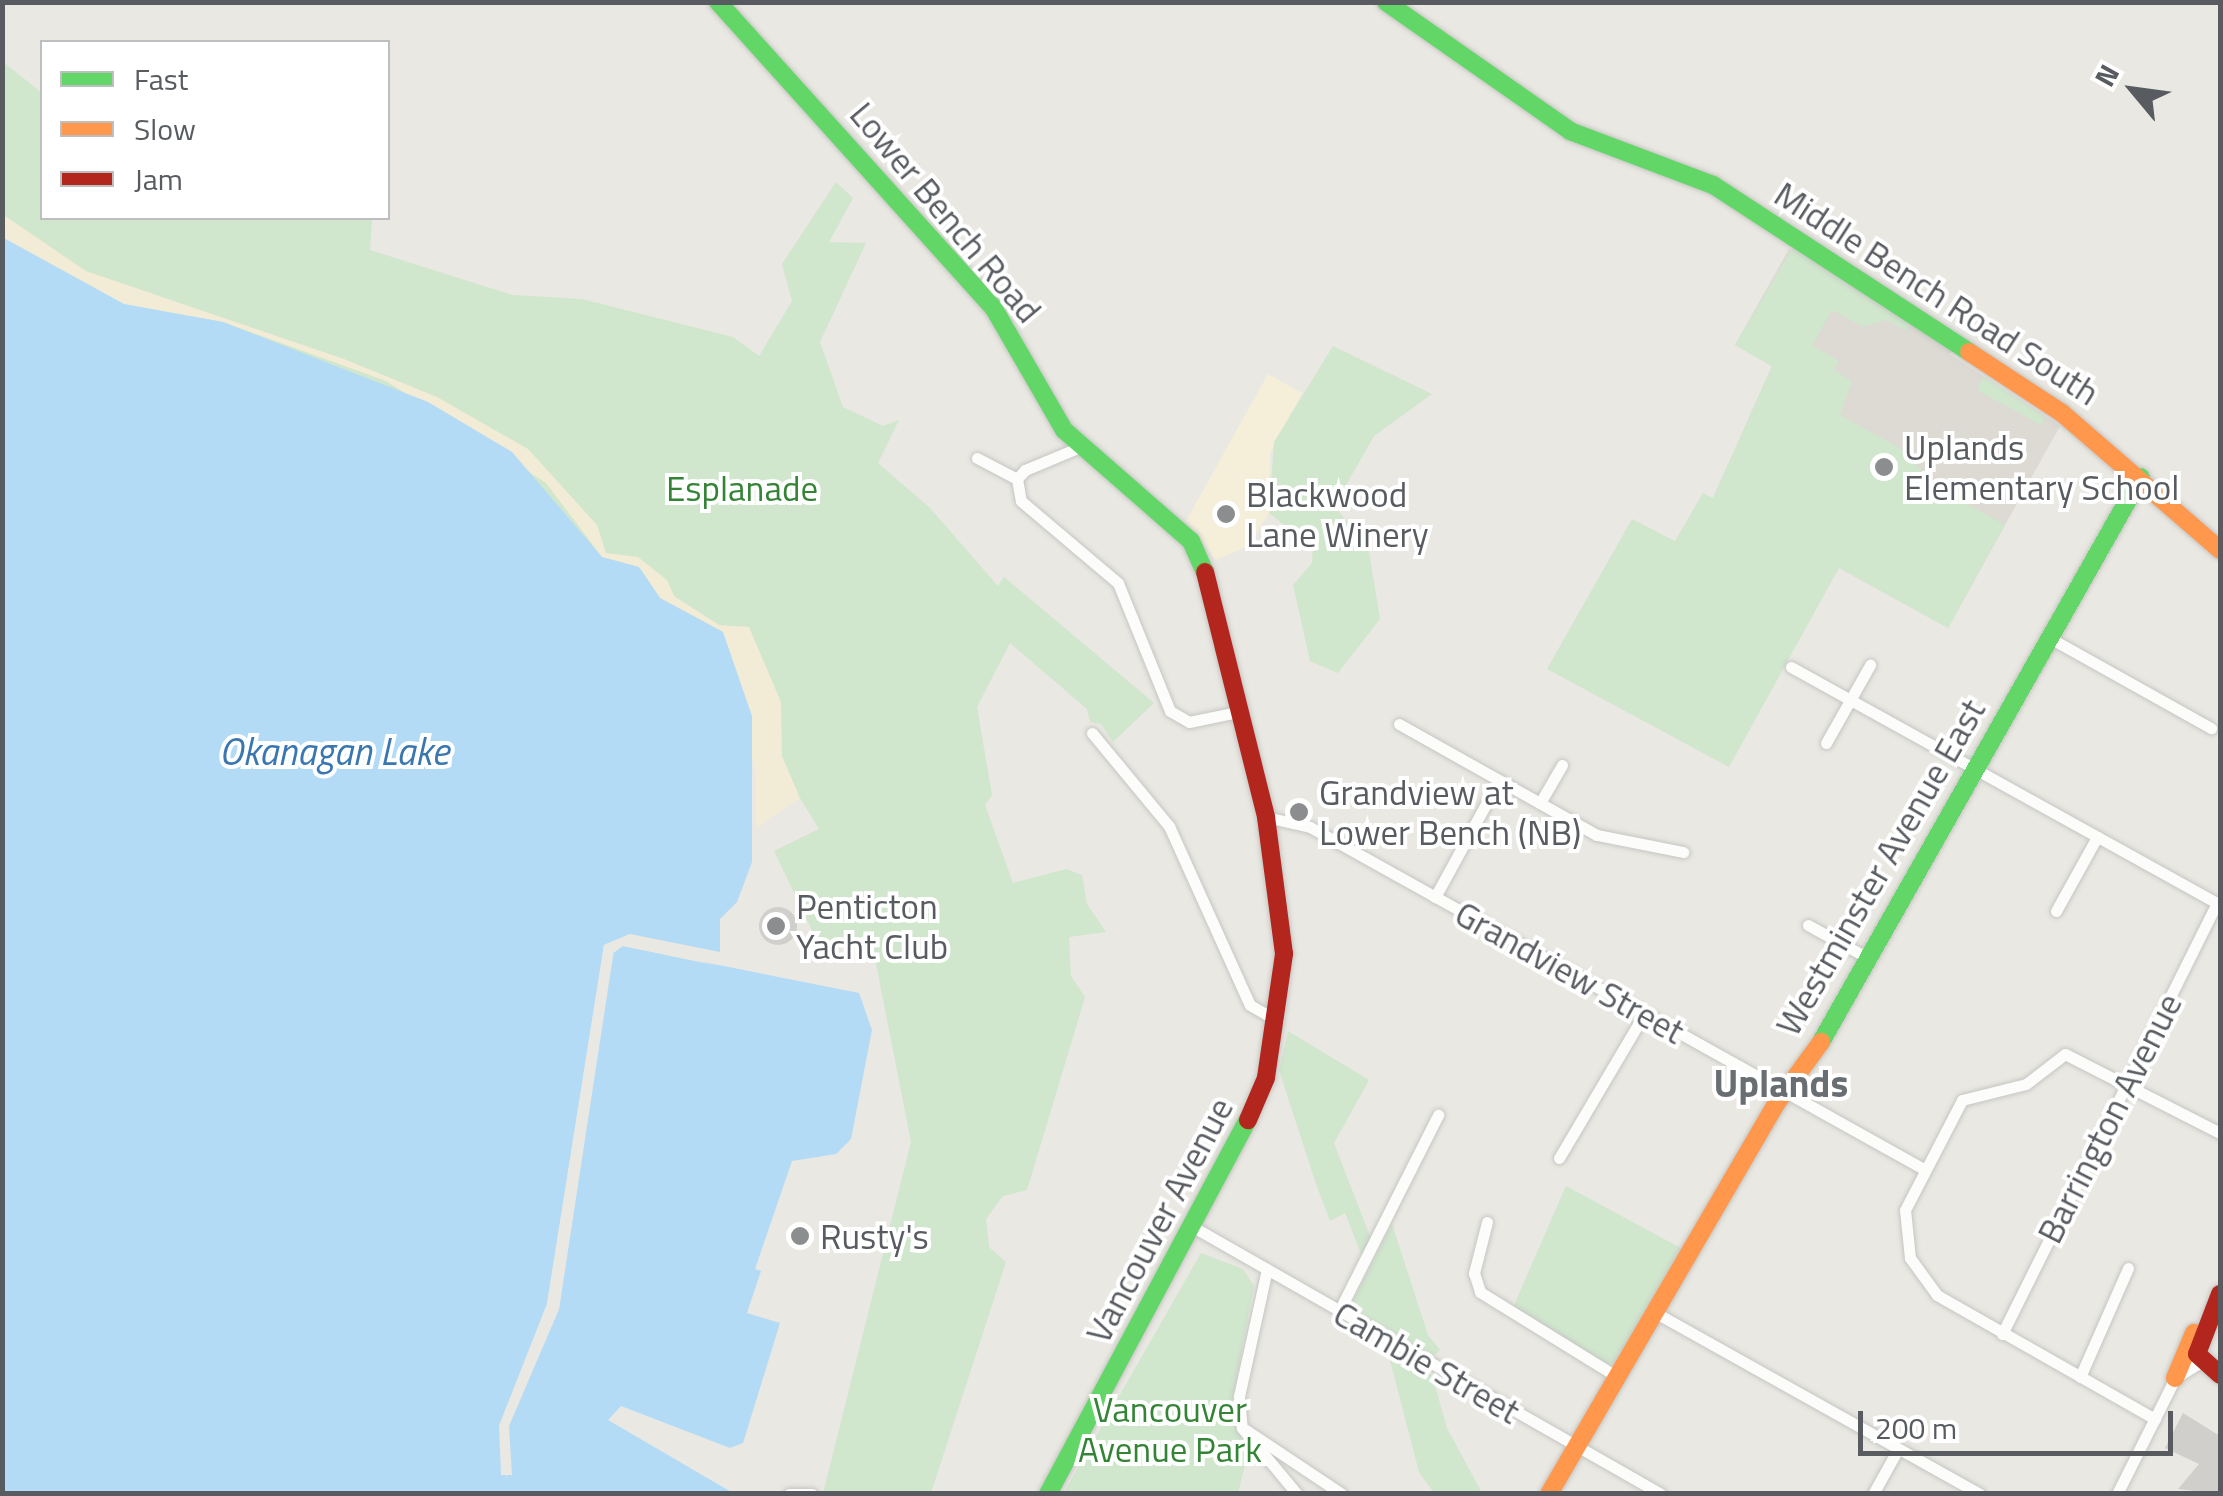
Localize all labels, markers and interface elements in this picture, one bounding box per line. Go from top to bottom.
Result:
legend [40,40,390,220]
north arrow [2083,40,2183,140]
text: Fast [134,56,188,102]
text: N [2083,56,2130,94]
street label: Lower Bench Road [842,93,1050,331]
text: Slow [134,106,196,152]
text: Jam [134,156,183,202]
street label: Middle Bench Road South [1767,172,2107,414]
place label: Uplands Elementary School [1904,426,2179,508]
marker: Uplands Elementary School [1873,456,1895,478]
park label: Esplanade [666,467,818,509]
place label: Blackwood Lane Winery [1246,473,1429,555]
marker: Blackwood Lane Winery [1215,503,1237,525]
street label: Westminster Avenue East [1767,692,1993,1042]
water label: Okanagan Lake [219,729,449,775]
place label: Grandview at Lower Bench (NB) [1319,771,1581,853]
marker: Grandview at Lower Bench (NB) [1288,801,1310,823]
place label: Penticton Yacht Club [796,885,948,967]
street label: Grandview Street [1448,892,1692,1052]
marker: Penticton Yacht Club [765,915,787,937]
street label: Barrington Avenue [2028,986,2190,1250]
district label: Uplands [1714,1061,1848,1107]
street label: Vancouver Avenue [1077,1090,1241,1350]
place label: Rusty's [820,1215,929,1257]
marker: Rusty's [789,1225,811,1247]
street label: Cambie Street [1327,1292,1527,1432]
park label: Vancouver Avenue Park [1078,1388,1262,1470]
scale bar [1863,1391,2178,1453]
text: 200 m [1875,1405,1957,1451]

